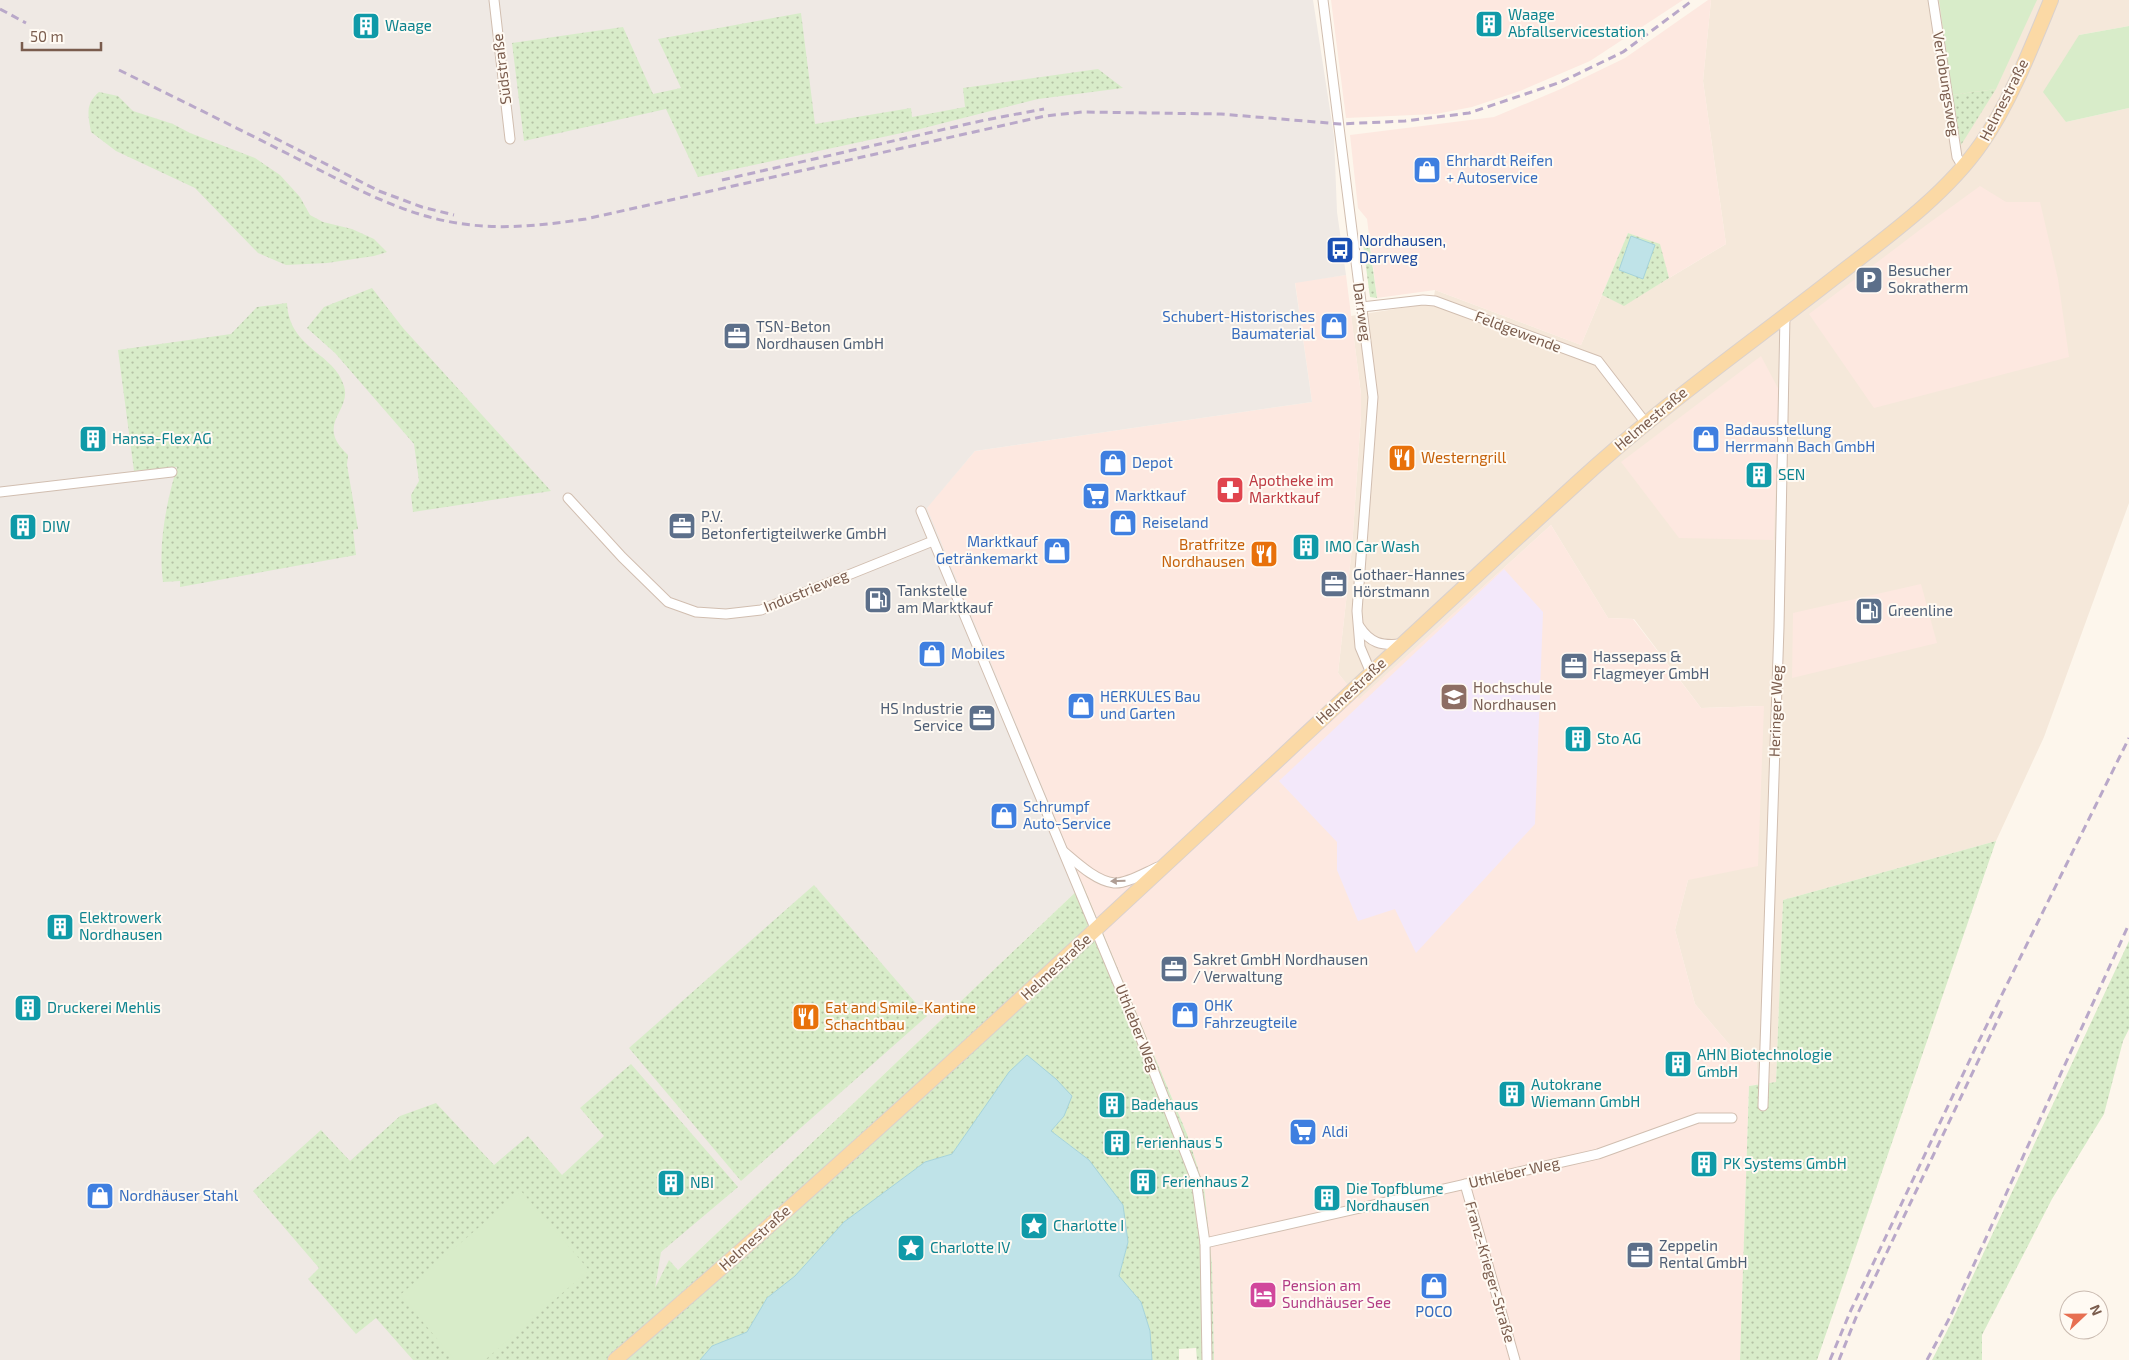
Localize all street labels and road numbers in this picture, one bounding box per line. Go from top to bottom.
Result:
street label: Verlobungsweg [1930,30,1964,138]
street label: Südstraße [488,33,514,106]
street label: Helmestraße [1975,56,2031,144]
street label: Darrweg [1350,281,1376,343]
street label: Feldgewende [1473,306,1564,356]
street label: Helmestraße [1610,383,1690,454]
street label: Industrieweg [761,565,851,615]
street label: Helmestraße [1311,653,1389,727]
street label: Heringer Weg [1764,664,1786,757]
street label: Helmestraße [1016,929,1094,1003]
street label: Uthleber Weg [1112,981,1164,1075]
street label: Uthleber Weg [1467,1153,1562,1191]
street label: Franz-Krieger-Straße [1462,1199,1520,1345]
street label: Helmestraße [715,1201,794,1274]

